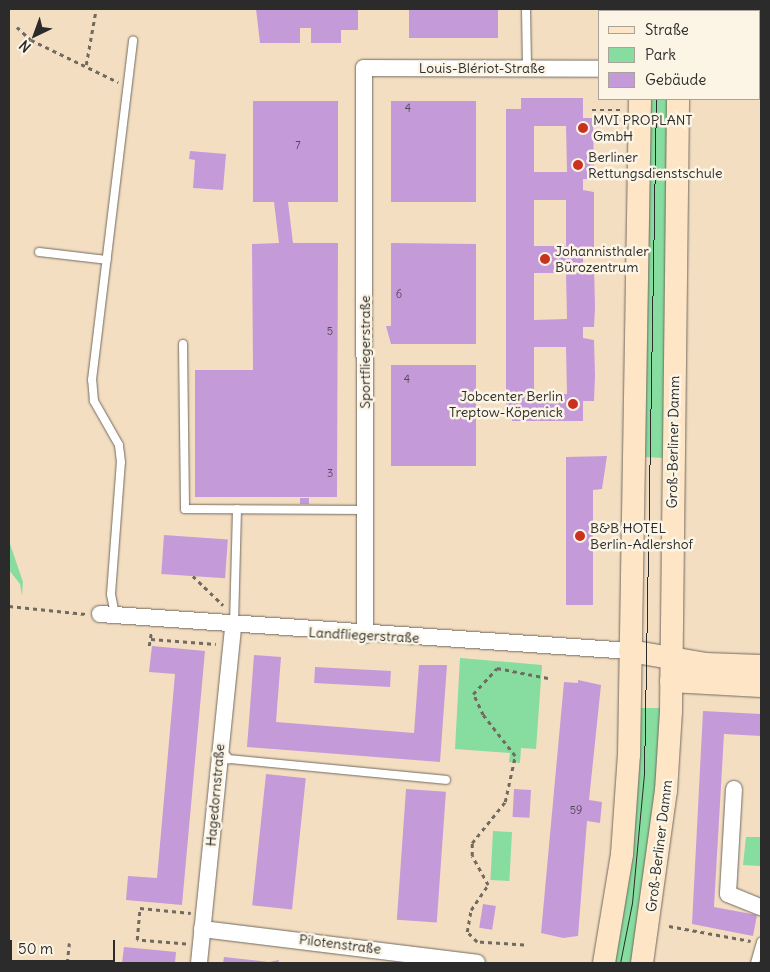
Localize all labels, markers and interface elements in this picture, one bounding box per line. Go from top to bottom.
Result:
north arrow [10,10,60,60]
legend [598,10,760,100]
text: Straße [645,20,689,39]
text: N [15,36,35,56]
text: Park [645,45,676,64]
street label: Louis-Blériot-Straße [419,60,545,76]
text: Gebäude [645,70,706,89]
house number: 4 [405,101,411,115]
place label: MVI PROPLANT GmbH [593,112,693,144]
marker: MVI PROPLANT GmbH [577,122,589,134]
house number: 7 [295,138,301,152]
place label: Berliner Rettungsdienstschule [588,149,723,182]
marker: Berliner Rettungsdienstschule [572,159,584,171]
place label: Johannisthaler Bürozentrum [555,243,649,276]
marker: Johannisthaler Bürozentrum [539,253,551,265]
house number: 6 [396,287,402,301]
street label: Sportfliegerstraße [357,295,373,409]
house number: 5 [327,324,333,338]
house number: 4 [404,372,410,386]
street label: Groß-Berliner Damm [663,375,683,509]
place label: Jobcenter Berlin Treptow-Köpenick [449,388,563,421]
marker: Jobcenter Berlin Treptow-Köpenick [567,398,579,410]
house number: 3 [327,466,333,480]
place label: B&B HOTEL Berlin-Adlershof [590,520,693,552]
marker: B&B HOTEL Berlin-Adlershof [574,530,586,542]
street label: Landfliegerstraße [308,624,420,646]
street label: Hagedornstraße [202,743,228,847]
street label: Groß-Berliner Damm [643,779,675,913]
house number: 59 [570,803,582,817]
scale bar [12,930,118,962]
street label: Pilotenstraße [298,931,382,957]
text: 50 m [18,939,53,958]

